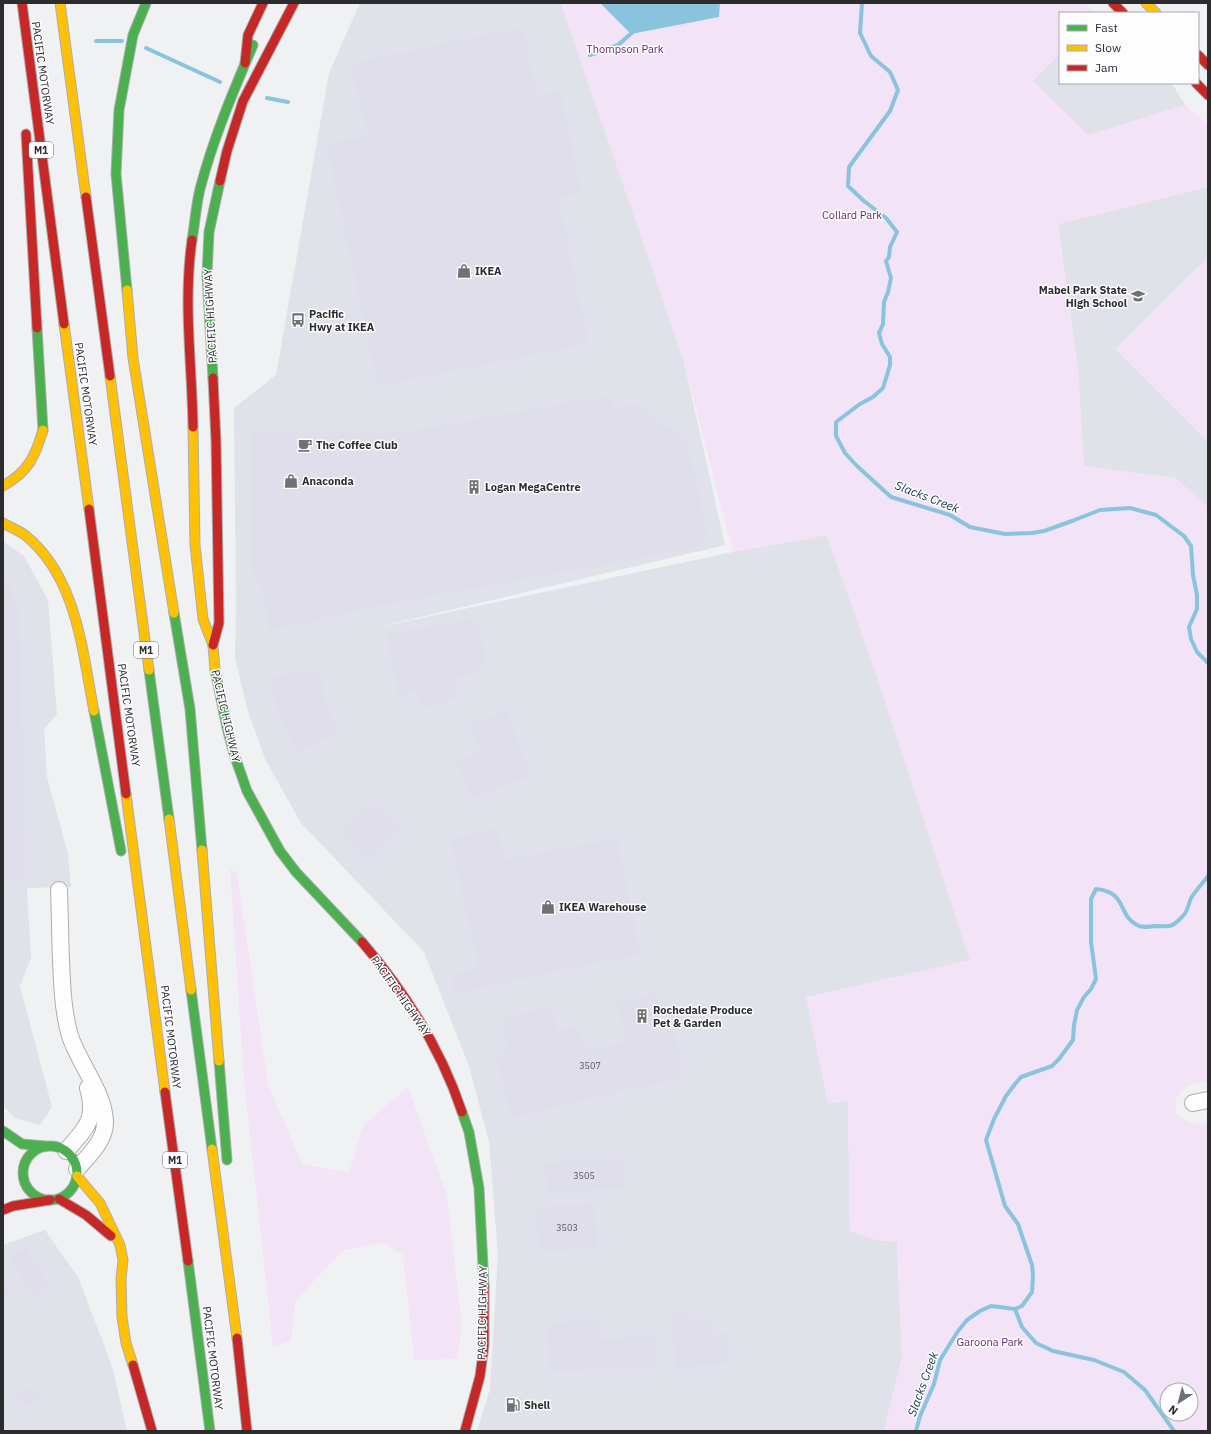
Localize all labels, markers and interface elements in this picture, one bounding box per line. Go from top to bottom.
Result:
legend [1059,12,1199,84]
street label: PACIFIC MOTORWAY [29,20,57,126]
text: Fast [1095,20,1118,35]
text: Slow [1095,40,1121,55]
park label: Thompson Park [586,42,664,56]
text: Jam [1095,60,1118,75]
road number: M1 [29,142,53,158]
park label: Collard Park [822,208,882,222]
shop icon: IKEA [456,263,472,279]
place label: IKEA [475,264,502,278]
street label: PACIFIC HIGHWAY [201,268,219,364]
place label: Mabel Park State High School [1039,283,1128,310]
school or university icon: Mabel Park State High School [1130,288,1146,304]
place label: Pacific Hwy at IKEA [309,307,375,334]
bus stop icon: Pacific Hwy at IKEA [290,312,306,328]
street label: PACIFIC MOTORWAY [72,341,100,447]
cafe icon: The Coffee Club [297,437,313,453]
place label: The Coffee Club [316,438,398,452]
shop icon: Anaconda [283,473,299,489]
place label: Anaconda [302,474,354,488]
water label: Slacks Creek [893,477,962,516]
building icon: Logan MegaCentre [466,479,482,495]
place label: Logan MegaCentre [485,480,581,494]
road number: M1 [134,642,158,658]
street label: PACIFIC MOTORWAY [115,662,143,768]
street label: PACIFIC HIGHWAY [209,668,244,764]
shop icon: IKEA Warehouse [540,899,556,915]
place label: IKEA Warehouse [559,900,646,914]
street label: PACIFIC HIGHWAY [368,953,434,1039]
street label: PACIFIC MOTORWAY [158,984,184,1090]
place label: Rochedale Produce Pet & Garden [653,1003,753,1030]
building icon: Rochedale Produce Pet & Garden [634,1008,650,1024]
house number: 3507 [579,1060,601,1071]
road number: M1 [163,1152,187,1168]
house number: 3505 [573,1170,595,1181]
house number: 3503 [556,1222,578,1233]
street label: PACIFIC HIGHWAY [474,1265,490,1360]
street label: PACIFIC MOTORWAY [200,1305,226,1411]
park label: Garoona Park [957,1335,1024,1349]
water label: Slacks Creek [904,1349,941,1418]
north arrow [1159,1382,1199,1422]
fuel station icon: Shell [505,1397,521,1413]
place label: Shell [524,1398,551,1412]
text: N [1166,1402,1180,1418]

